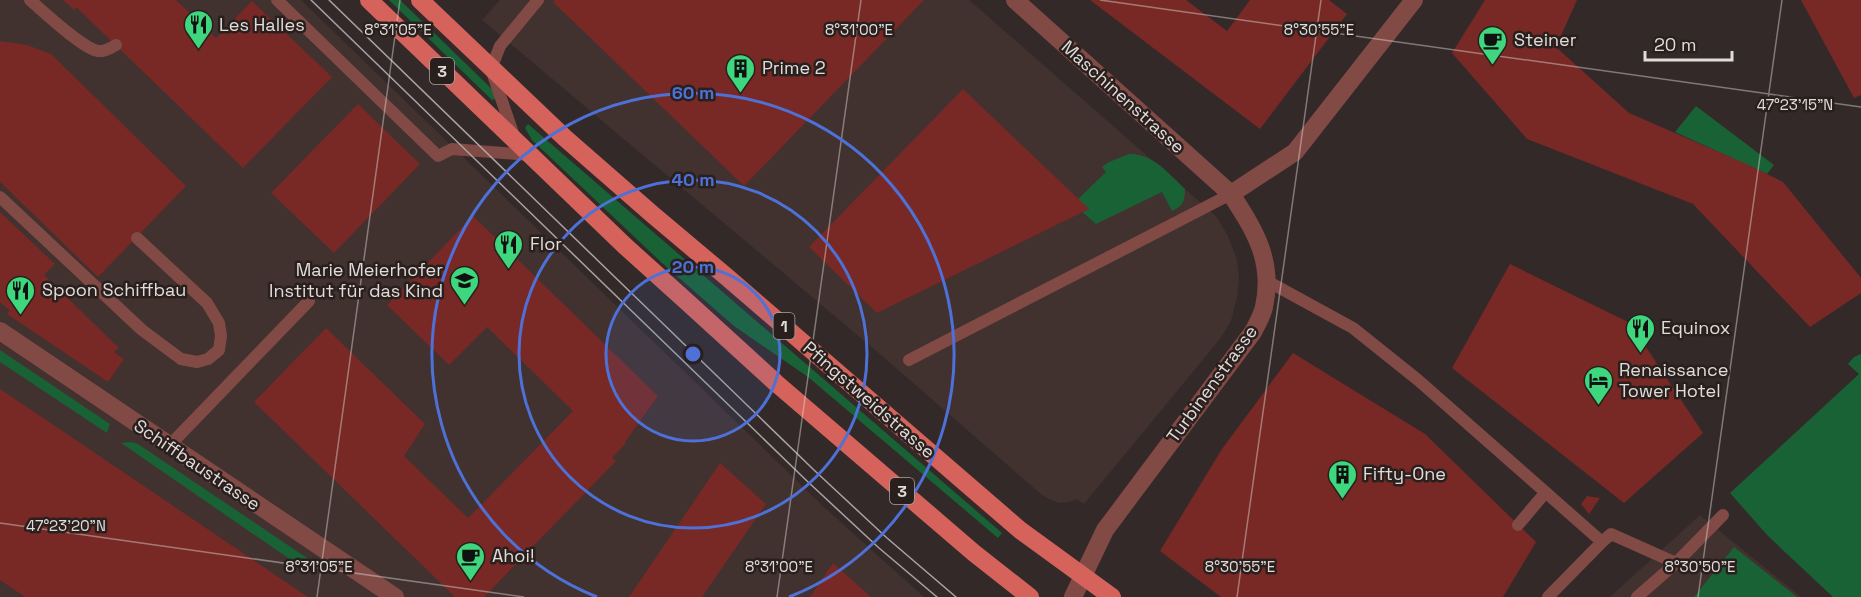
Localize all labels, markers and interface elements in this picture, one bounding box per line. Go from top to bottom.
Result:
restaurant icon: Les Halles [182,9,214,51]
place label: Les Halles [219,13,305,36]
text: 8°31'05"E [364,20,432,39]
text: 8°31'00"E [825,20,893,39]
text: 8°30'55"E [1284,20,1354,39]
cafe icon: Steiner [1477,24,1509,66]
scale bar [1645,24,1732,62]
place label: Steiner [1514,28,1577,51]
text: 20 m [1654,33,1697,56]
street label: Maschinenstrasse [1057,35,1190,158]
building icon: Prime 2 [725,52,757,94]
place label: Prime 2 [762,56,826,79]
road number: 3 [430,58,454,84]
text: 60 m [672,81,714,104]
text: 47°23'15"N [1757,95,1833,114]
text: 40 m [671,168,715,191]
restaurant icon: Flor [493,228,525,270]
place label: Flor [530,232,562,255]
text: 20 m [672,255,714,278]
place label: Marie Meierhofer Institut für das Kind [269,258,443,302]
school or university icon: Marie Meierhofer Institut für das Kind [448,264,480,306]
restaurant icon: Spoon Schiffbau [5,274,37,316]
place label: Spoon Schiffbau [42,278,186,301]
restaurant icon: Equinox [1624,312,1656,354]
road number: 1 [774,313,794,339]
place label: Equinox [1661,316,1730,339]
street label: Turbinenstrasse [1161,320,1262,447]
street label: Pfingstweidstrasse [798,336,940,463]
centre of rings [683,344,703,364]
place label: Renaissance Tower Hotel [1619,358,1729,402]
hotel icon: Renaissance Tower Hotel [1582,364,1614,406]
street label: Schiffbaustrasse [130,414,265,515]
building icon: Fifty-One [1326,458,1358,500]
place label: Fifty-One [1363,462,1446,485]
road number: 3 [890,478,914,504]
text: 47°23'20"N [26,516,106,535]
cafe icon: Ahoi! [455,540,487,582]
place label: Ahoi! [492,544,534,567]
text: 8°31'05"E [285,557,353,576]
text: 8°31'00"E [745,557,813,576]
text: 8°30'55"E [1205,557,1275,576]
text: 8°30'50"E [1665,557,1735,576]

